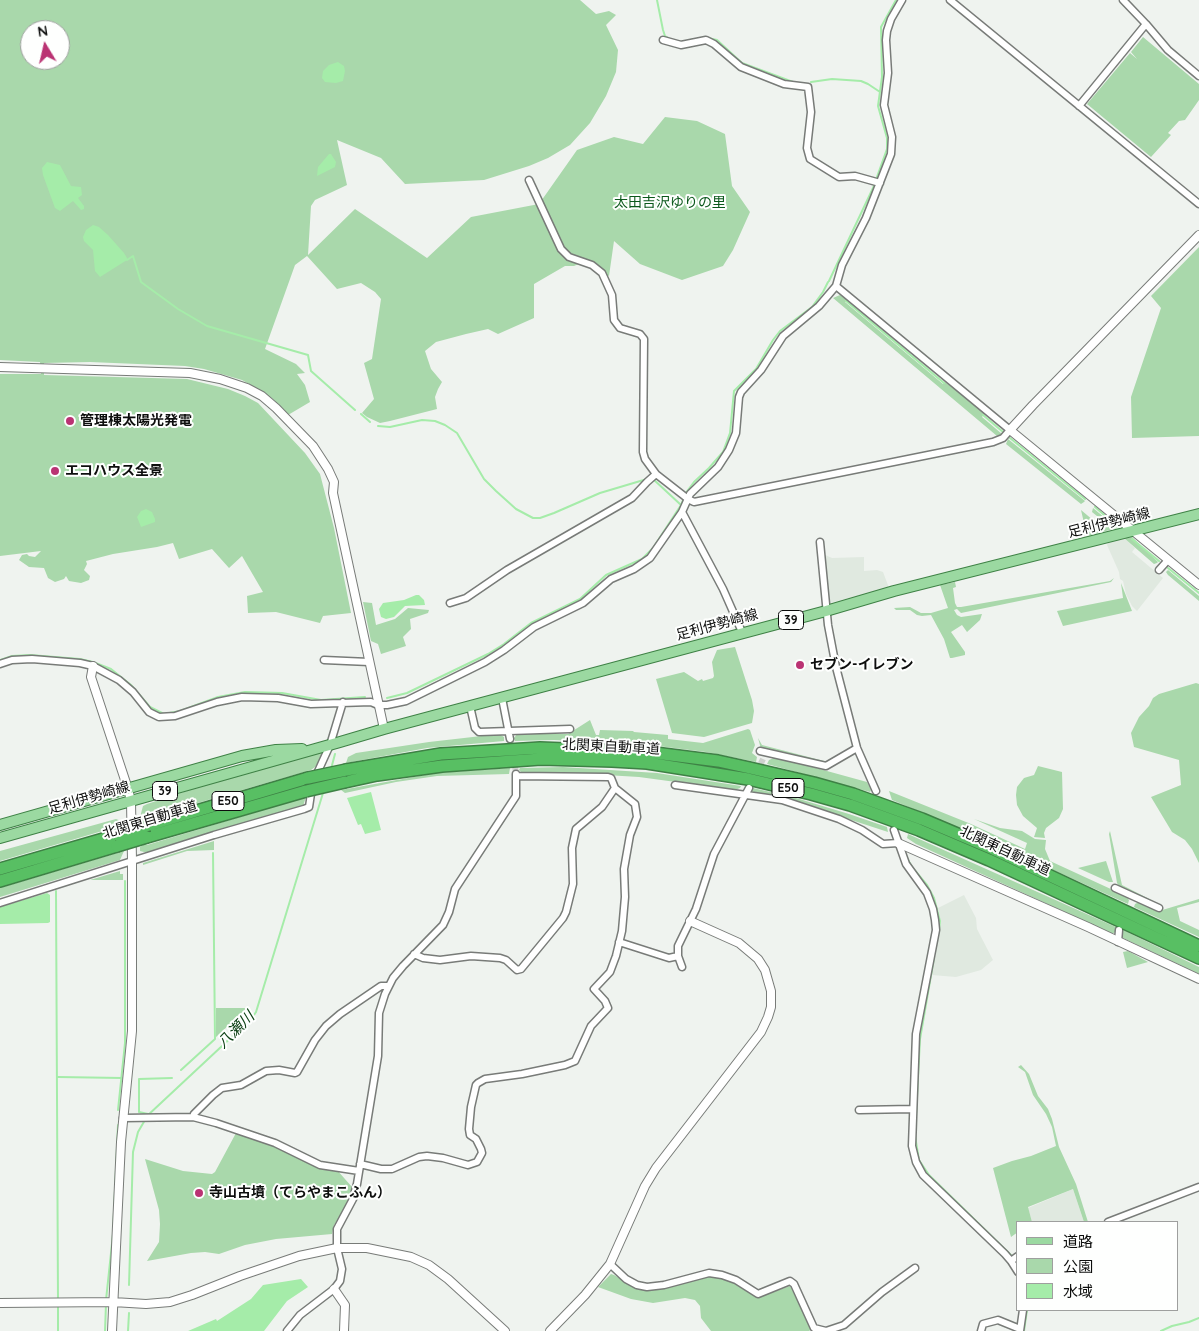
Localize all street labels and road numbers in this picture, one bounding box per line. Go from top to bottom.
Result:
street label: 足利伊勢崎線 [1066,505,1152,541]
street label: 足利伊勢崎線 [674,606,760,644]
road number: 39 [778,610,804,630]
street label: 北関東自動車道 [562,736,660,758]
street label: 足利伊勢崎線 [46,778,132,818]
road number: E50 [772,778,804,798]
road number: 39 [152,781,178,800]
road number: E50 [212,791,244,810]
street label: 北関東自動車道 [101,798,199,842]
street label: 北関東自動車道 [957,823,1053,879]

